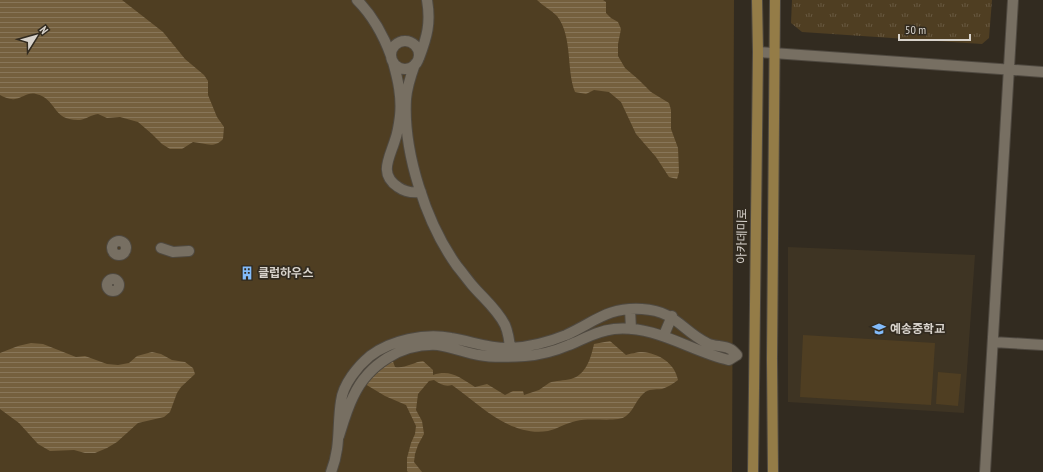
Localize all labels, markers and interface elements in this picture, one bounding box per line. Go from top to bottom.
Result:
north arrow [16,16,56,56]
scale bar [899,16,970,42]
text: 50 m [905,22,926,37]
text: N [37,23,51,37]
street label: 아카데미로 [734,208,749,264]
building icon: 클럽하우스 [239,265,255,281]
place label: 클럽하우스 [258,265,313,280]
school or university icon: 예송중학교 [871,321,887,337]
place label: 예송중학교 [890,321,945,336]

